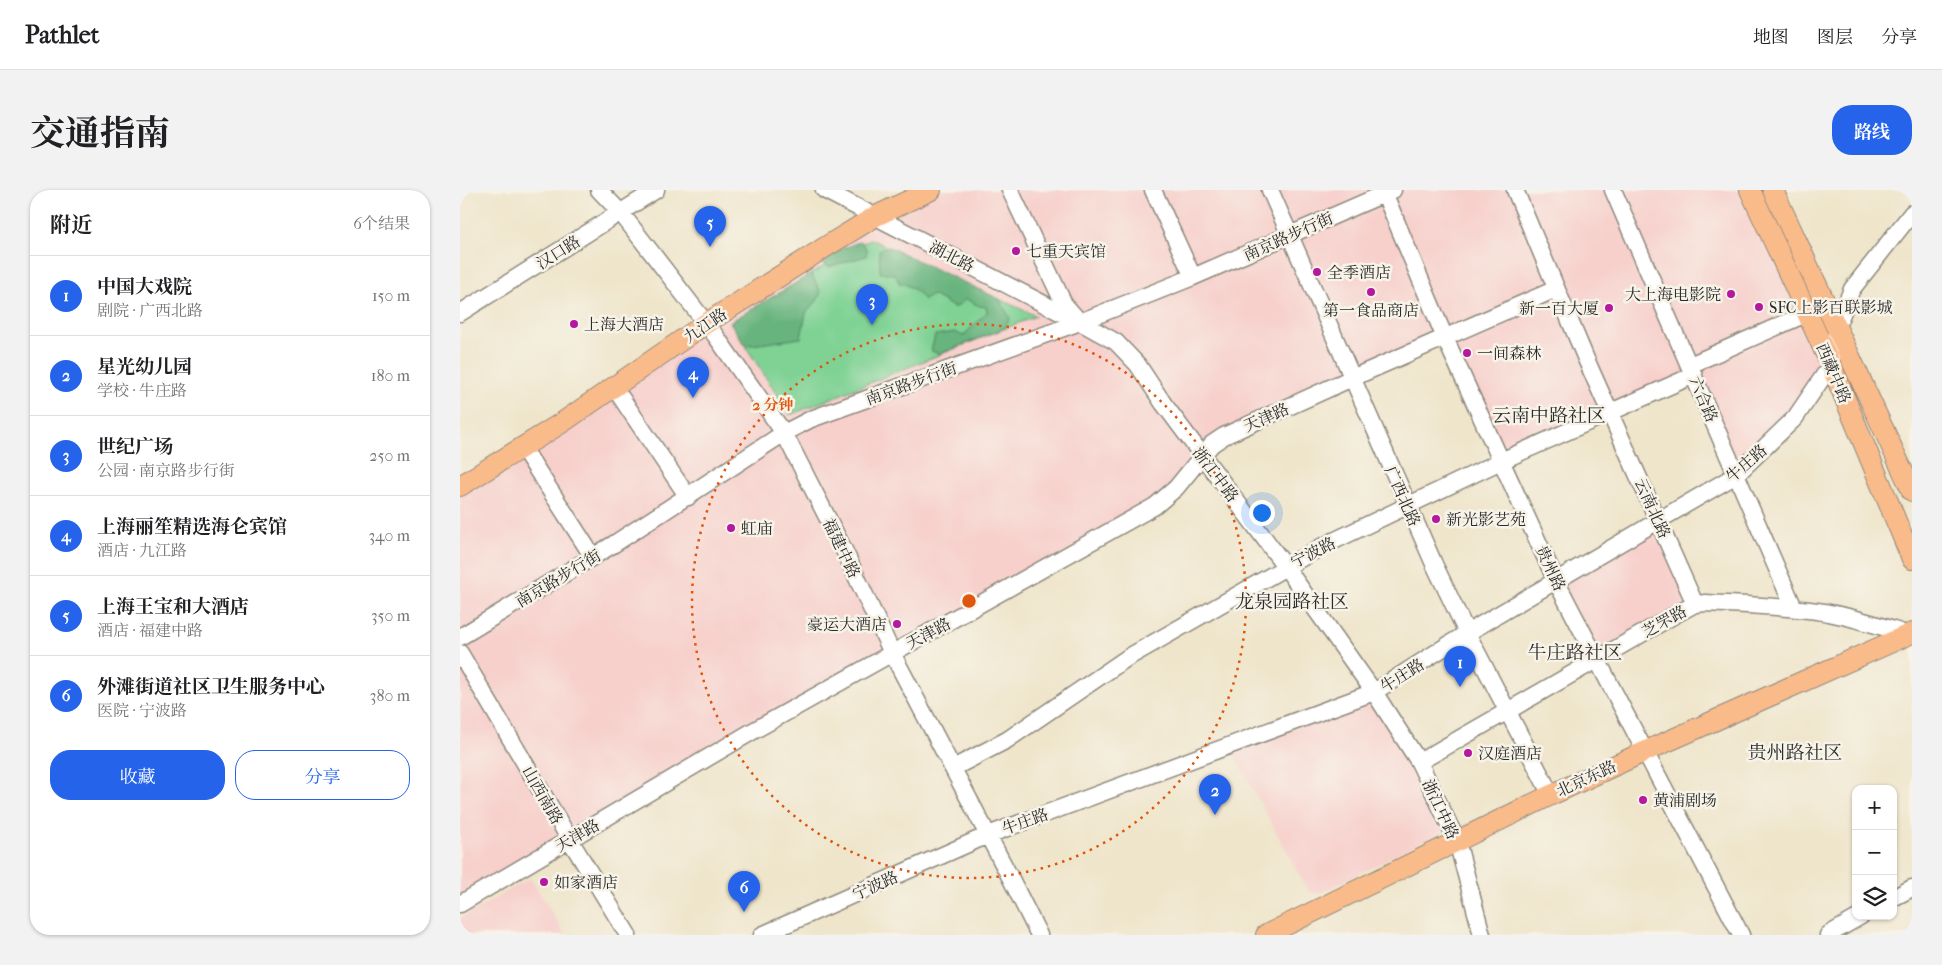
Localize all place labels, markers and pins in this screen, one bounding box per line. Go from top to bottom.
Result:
pin: 5 [694,206,726,247]
place label: 七重天宾馆 [1026,242,1106,261]
marker: 七重天宾馆 [1010,245,1022,257]
place label: 全季酒店 [1327,263,1391,282]
marker: 全季酒店 [1311,266,1323,278]
pin: 3 [856,284,888,325]
place label: 大上海电影院 [1625,285,1721,304]
marker: 第一食品商店 [1365,286,1377,298]
marker: 大上海电影院 [1725,288,1737,300]
place label: SFC上影百联影城 [1769,298,1893,317]
place label: 新一百大厦 [1519,299,1599,318]
place label: 第一食品商店 [1323,301,1419,320]
marker: SFC上影百联影城 [1753,301,1765,313]
marker: 新一百大厦 [1603,302,1615,314]
place label: 上海大酒店 [584,315,664,334]
marker: 上海大酒店 [568,318,580,330]
place label: 一间森林 [1477,344,1542,363]
marker: 一间森林 [1461,347,1473,359]
pin: 4 [677,357,709,398]
place label: 新光影艺苑 [1446,510,1526,529]
marker: 新光影艺苑 [1430,513,1442,525]
place label: 虹庙 [741,519,773,538]
marker: 虹庙 [725,522,737,534]
centre of rings [960,592,978,610]
place label: 豪运大酒店 [807,615,887,634]
marker: 豪运大酒店 [891,618,903,630]
pin: 1 [1444,646,1476,687]
place label: 汉庭酒店 [1478,744,1542,763]
marker: 汉庭酒店 [1462,747,1474,759]
pin: 2 [1199,774,1231,815]
place label: 黄浦剧场 [1653,791,1717,810]
marker: 黄浦剧场 [1637,794,1649,806]
pin: 6 [728,871,760,912]
place label: 如家酒店 [554,873,618,892]
marker: 如家酒店 [538,876,550,888]

